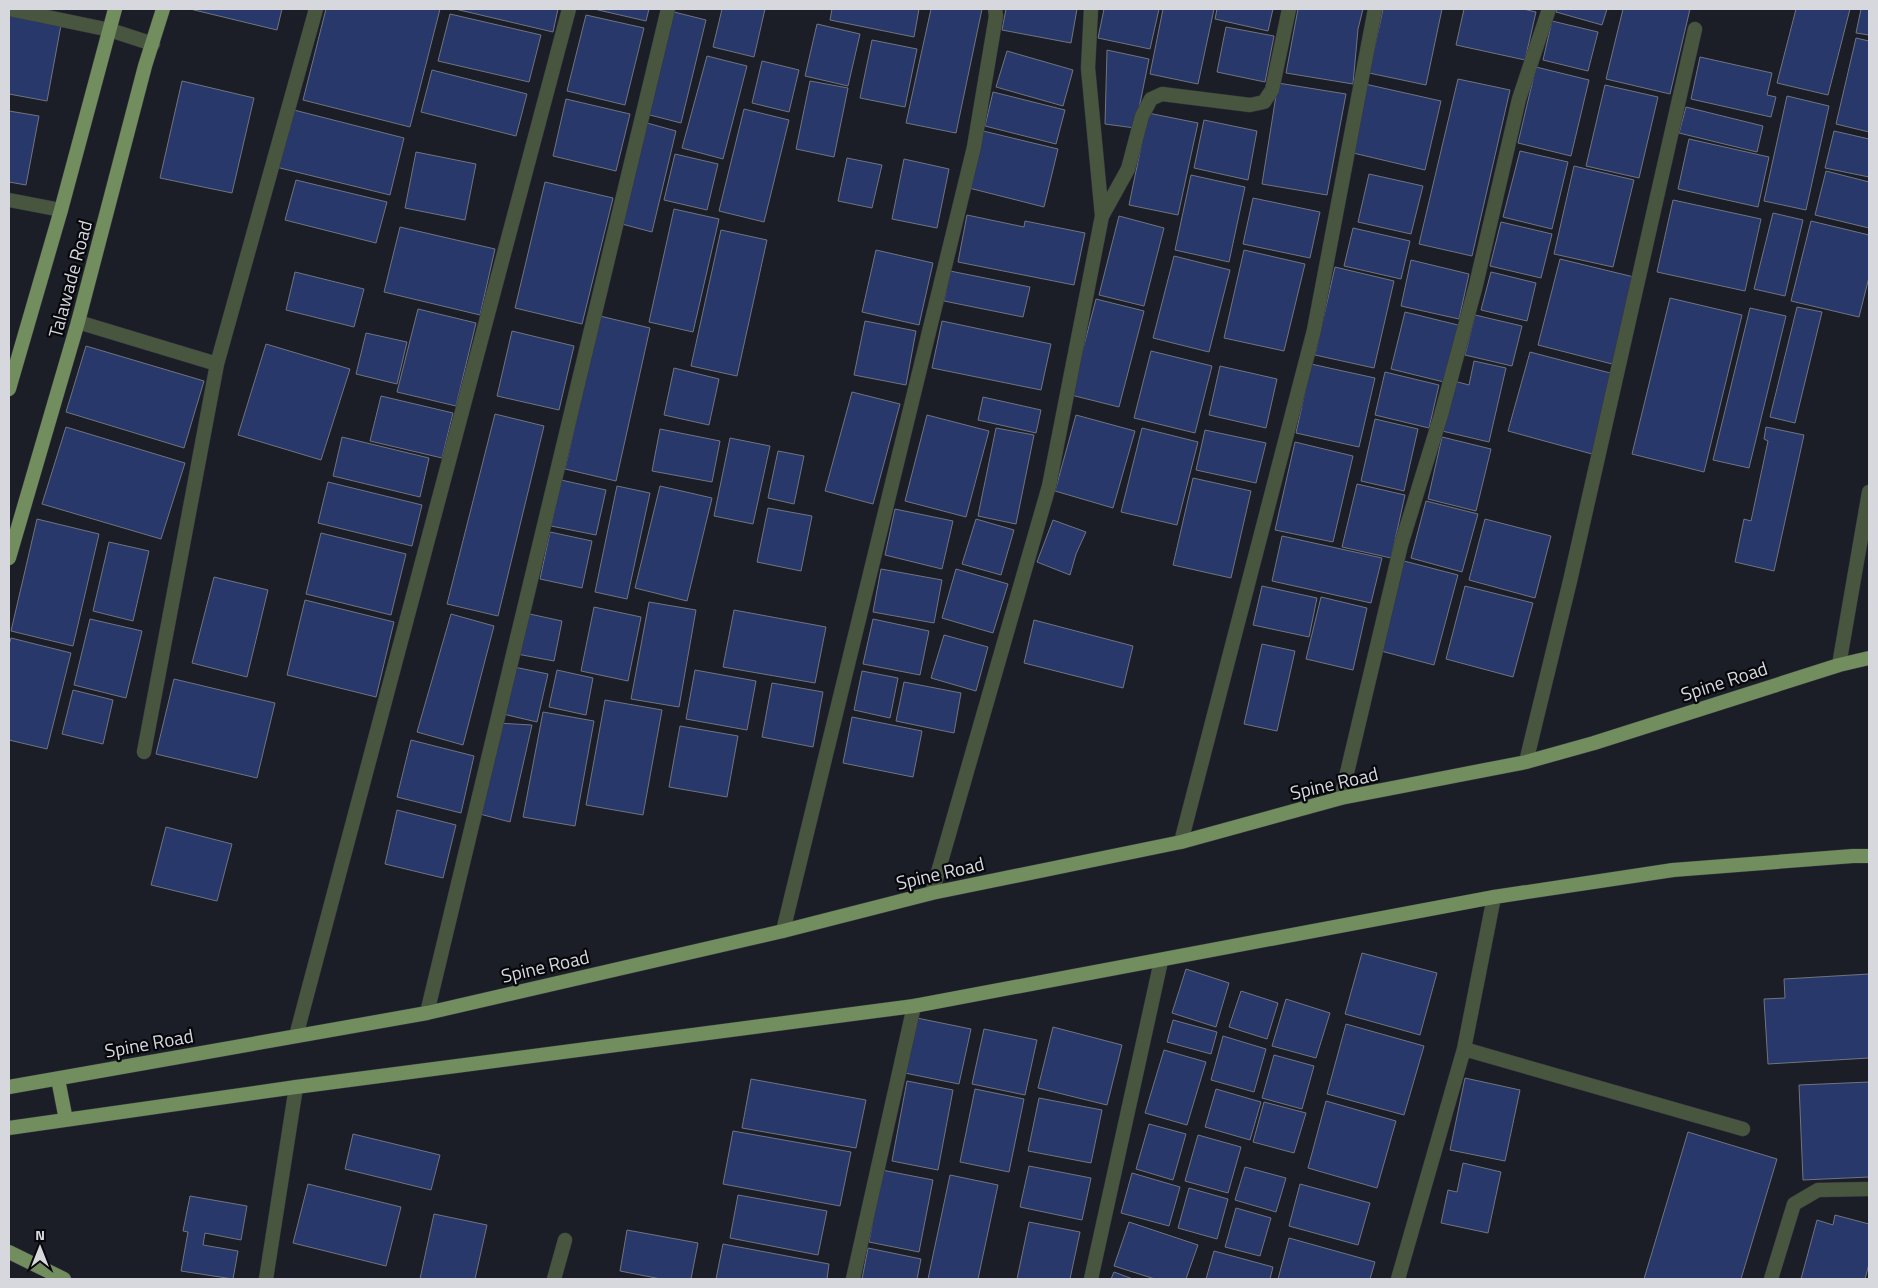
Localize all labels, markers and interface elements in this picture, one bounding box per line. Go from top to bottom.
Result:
street label: Talawade Road [40,217,99,341]
street label: Spine Road [1677,653,1771,708]
street label: Spine Road [1287,758,1381,807]
street label: Spine Road [893,848,987,897]
street label: Spine Road [498,941,592,990]
street label: Spine Road [102,1020,196,1065]
north arrow [15,1223,65,1273]
text: N [35,1224,45,1245]

